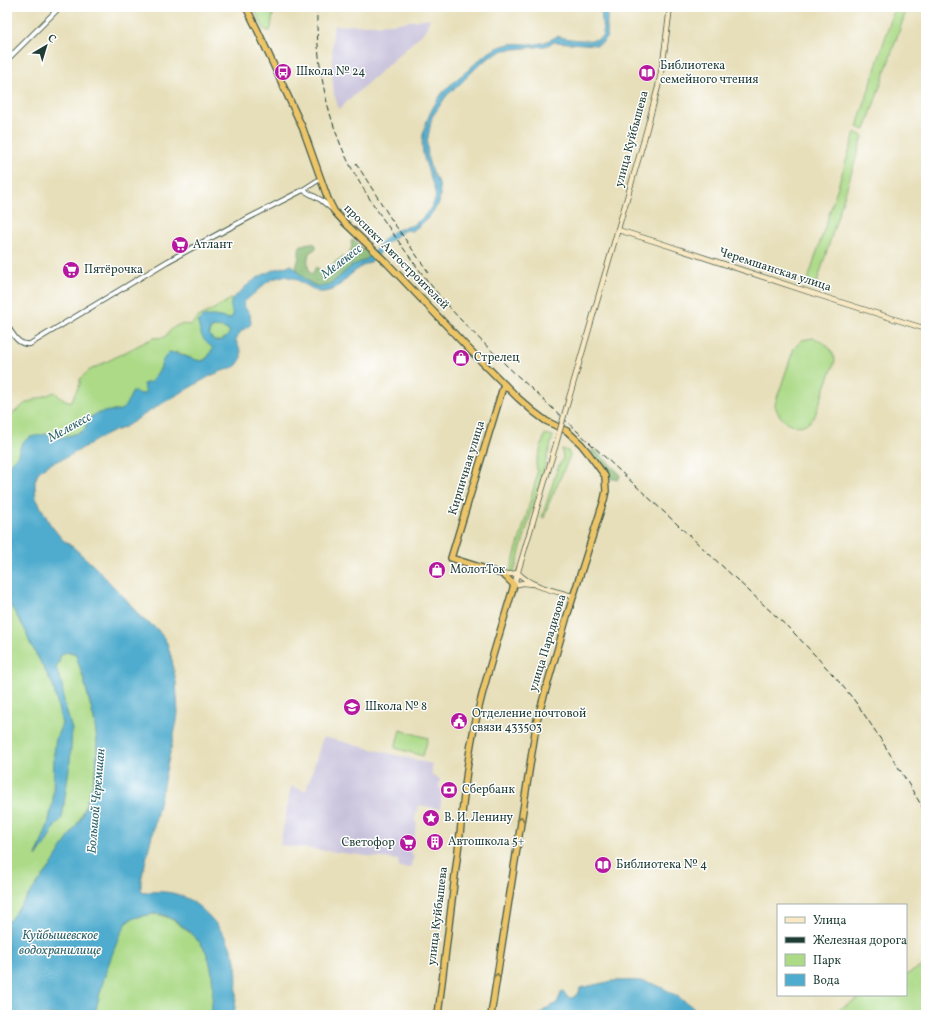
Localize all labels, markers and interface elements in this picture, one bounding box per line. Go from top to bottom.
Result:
north arrow [26,26,66,66]
text: С [44,31,59,47]
place label: Библиотека семейного чтения [660,58,759,88]
bus stop icon: Школа № 24 [273,62,293,82]
library icon: Библиотека семейного чтения [637,63,657,83]
place label: Школа № 24 [296,64,365,80]
street label: улица Куйбышева [611,89,653,189]
street label: проспект Автостроителей [340,201,452,313]
supermarket icon: Атлант [170,235,190,255]
place label: Атлант [193,237,233,253]
water label: Мелекесс [317,240,367,284]
street label: Черемшанская улица [717,244,833,296]
supermarket icon: Пятёрочка [61,260,81,280]
place label: Пятёрочка [84,262,143,278]
shop icon: Стрелец [451,348,471,368]
place label: Стрелец [474,350,520,366]
water label: Мелекесс [44,409,95,448]
street label: Кирпичная улица [445,419,489,517]
shop icon: МолотТок [427,560,447,580]
place label: МолотТок [450,562,506,578]
street label: улица Парадизова [526,592,570,694]
school or university icon: Школа № 8 [342,697,362,717]
place label: Школа № 8 [365,699,427,715]
place label: Отделение почтовой связи 433503 [472,706,586,736]
public building icon: Отделение почтовой связи 433503 [449,711,469,731]
water label: Большой Черемшан [83,747,111,854]
bank icon: Сбербанк [439,780,459,800]
place label: Сбербанк [462,782,515,798]
place icon: В. И. Ленину [421,808,441,828]
place label: В. И. Ленину [444,810,514,826]
one-way arrow [516,816,525,822]
building icon: Автошкола 5+ [425,832,445,852]
supermarket icon: Светофор [398,833,418,853]
place label: Автошкола 5+ [448,834,525,850]
place label: Светофор [341,835,395,851]
library icon: Библиотека № 4 [593,855,613,875]
place label: Библиотека № 4 [616,857,707,873]
street label: улица Куйбышева [424,866,452,966]
legend [777,904,907,996]
text: Улица [813,913,846,929]
water label: Куйбышевское водохранилище [19,927,101,960]
text: Железная дорога [813,933,907,949]
text: Парк [813,953,841,969]
one-way arrow [492,973,500,980]
text: Вода [813,973,840,989]

